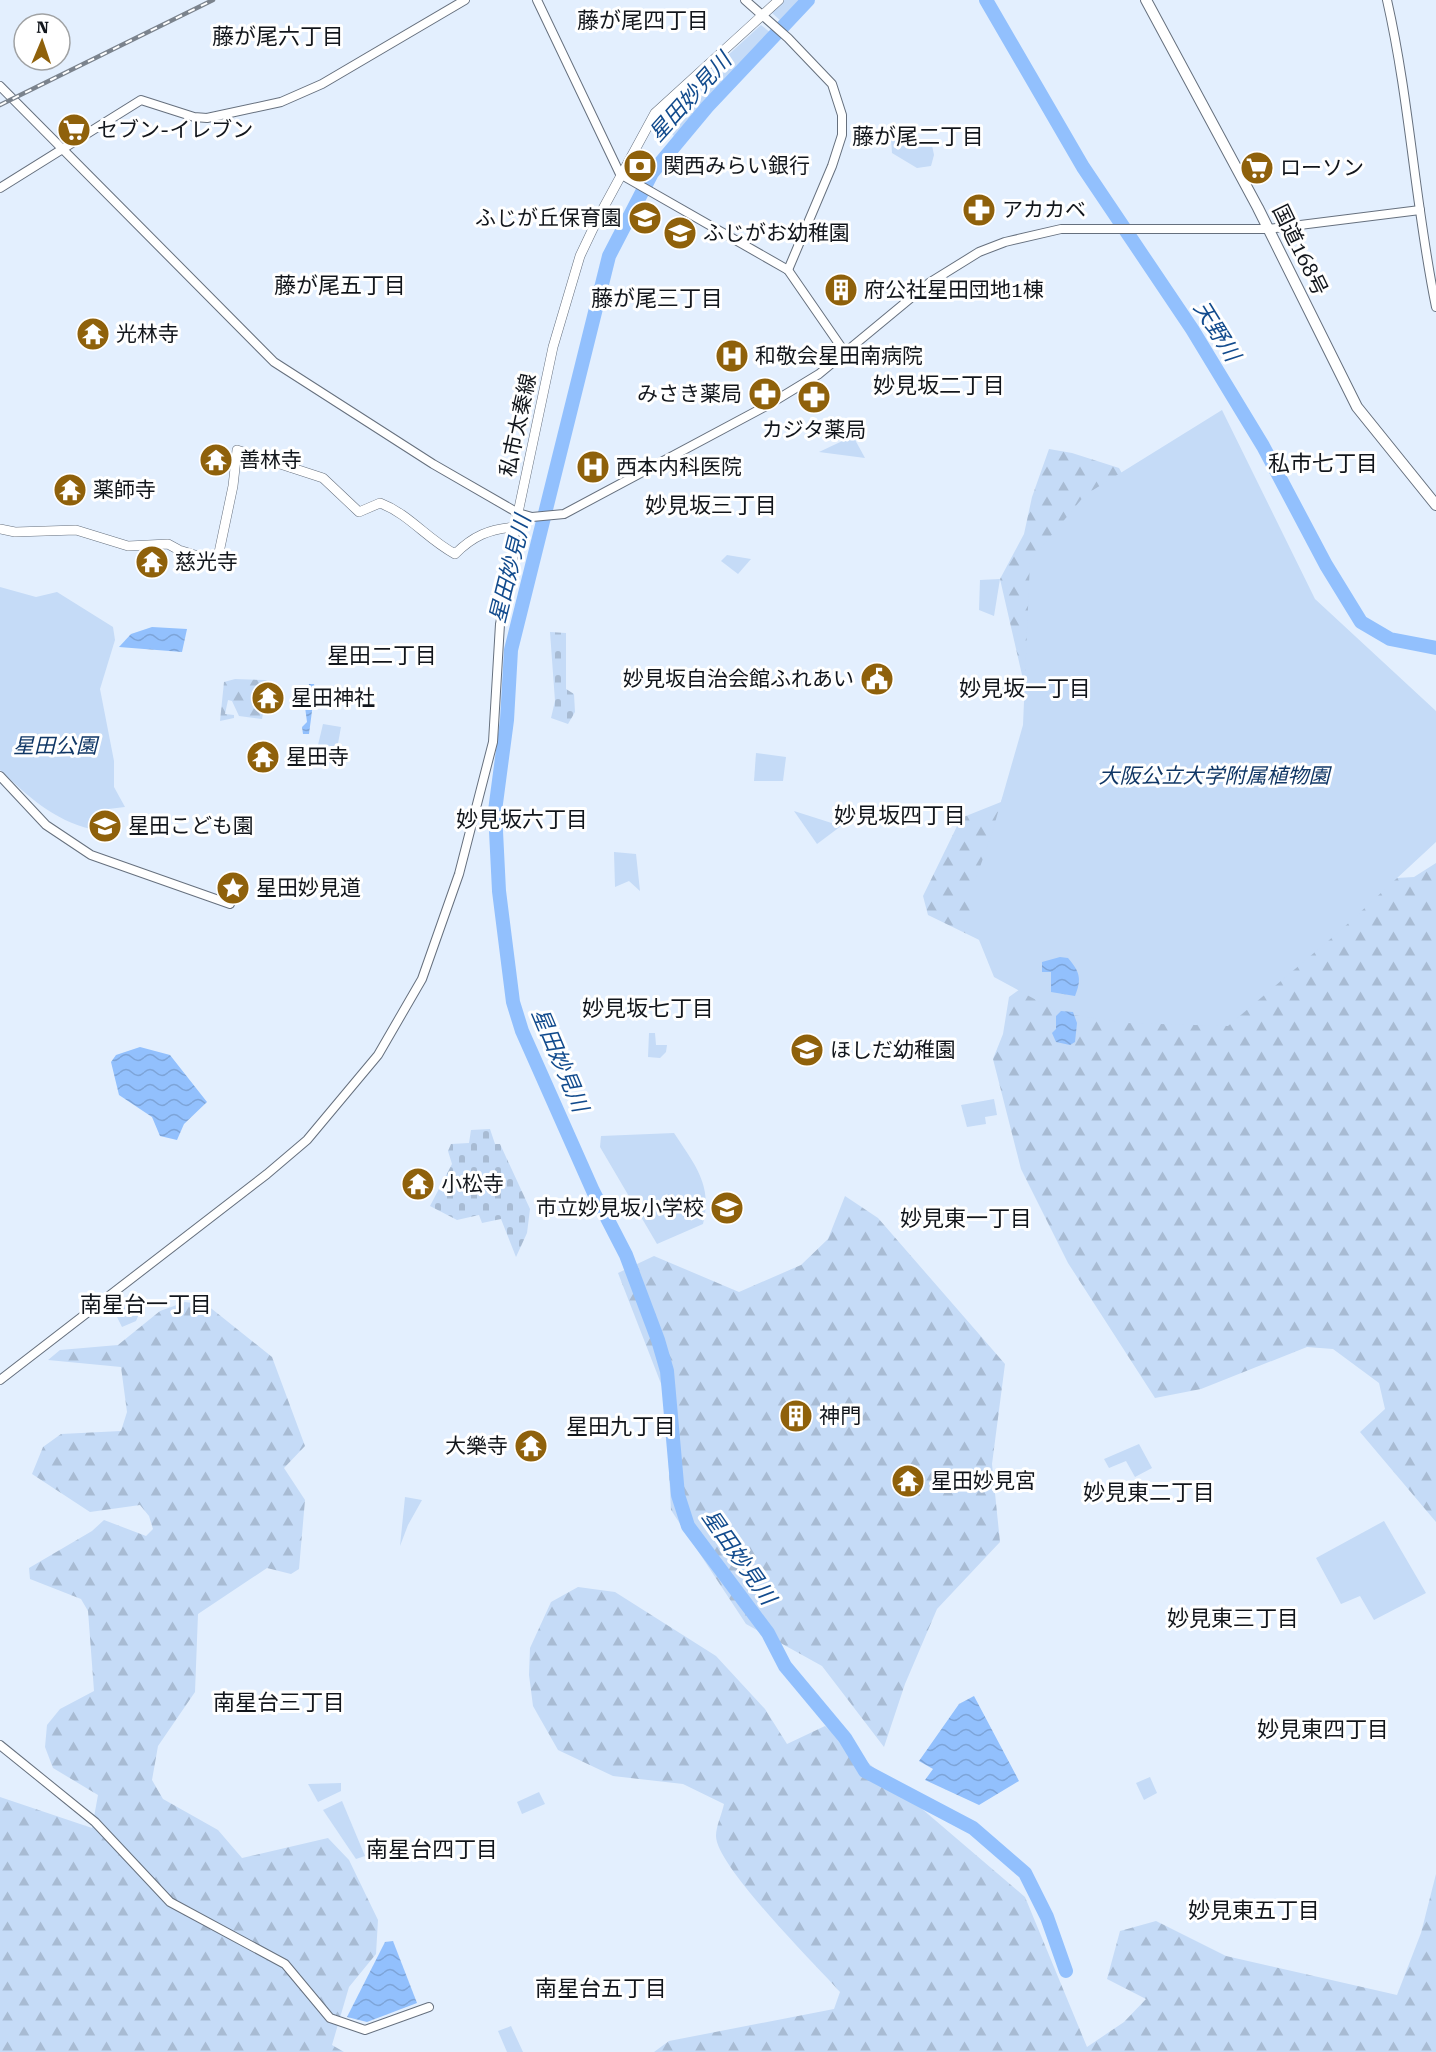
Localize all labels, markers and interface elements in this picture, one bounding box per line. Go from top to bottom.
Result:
district label: 藤が尾四丁目 [577,8,709,33]
north arrow [12,12,72,72]
text: N [36,18,49,37]
district label: 藤が尾六丁目 [212,24,344,49]
water label: 星田妙見川 [644,46,737,146]
supermarket icon: セブン-イレブン [56,112,92,148]
place label: セブン-イレブン [97,118,253,142]
district label: 藤が尾二丁目 [852,124,984,149]
bank icon: 関西みらい銀行 [622,148,658,184]
supermarket icon: ローソン [1239,150,1275,186]
place label: 関西みらい銀行 [663,154,810,178]
place label: ローソン [1280,156,1364,180]
pharmacy icon: アカカベ [961,192,997,228]
place label: アカカベ [1002,198,1086,222]
school or university icon: ふじが丘保育園 [627,200,663,236]
street label: 国道168号 [1268,201,1332,299]
place label: ふじが丘保育園 [475,206,622,230]
school or university icon: ふじがお幼稚園 [662,215,698,251]
place label: ふじがお幼稚園 [703,221,850,245]
building icon: 府公社星田団地1棟 [823,272,859,308]
district label: 藤が尾五丁目 [274,273,406,298]
place label: 府公社星田団地1棟 [864,278,1044,302]
district label: 藤が尾三丁目 [591,286,723,311]
water label: 天野川 [1189,296,1246,367]
temple icon: 光林寺 [75,316,111,352]
place label: 光林寺 [116,322,179,346]
hospital icon: 和敬会星田南病院 [714,338,750,374]
place label: 和敬会星田南病院 [755,344,923,368]
street label: 私市太秦線 [495,371,541,479]
district label: 妙見坂二丁目 [873,373,1005,398]
pharmacy icon: みさき薬局 [747,376,783,412]
pharmacy icon: カジタ薬局 [796,379,832,415]
place label: みさき薬局 [637,382,742,406]
place label: カジタ薬局 [762,418,866,442]
temple icon: 善林寺 [198,442,234,478]
place label: 善林寺 [239,448,302,472]
hospital icon: 西本内科医院 [575,449,611,485]
district label: 私市七丁目 [1268,451,1378,476]
place label: 西本内科医院 [616,455,742,479]
temple icon: 薬師寺 [52,472,88,508]
place label: 薬師寺 [93,478,156,502]
district label: 妙見坂三丁目 [645,493,777,518]
water label: 星田妙見川 [485,511,536,625]
temple icon: 慈光寺 [134,544,170,580]
place label: 慈光寺 [175,550,238,574]
district label: 星田二丁目 [327,643,437,668]
public building icon: 妙見坂自治会館ふれあい [859,661,895,697]
place label: 妙見坂自治会館ふれあい [623,667,854,691]
district label: 妙見坂一丁目 [959,676,1091,701]
temple icon: 星田神社 [250,680,286,716]
place label: 星田神社 [291,686,375,710]
park label: 星田公園 [13,734,100,758]
temple icon: 星田寺 [245,739,281,775]
place label: 星田寺 [286,745,349,769]
park label: 大阪公立大学附属植物園 [1099,764,1332,788]
district label: 妙見坂四丁目 [834,803,966,828]
district label: 妙見坂六丁目 [456,807,588,832]
school or university icon: 星田こども園 [87,808,123,844]
place label: 星田こども園 [128,814,254,838]
place icon: 星田妙見道 [215,870,251,906]
place label: 星田妙見道 [256,876,361,900]
district label: 妙見坂七丁目 [582,996,714,1021]
water label: 星田妙見川 [527,1004,594,1117]
school or university icon: ほしだ幼稚園 [789,1032,825,1068]
place label: ほしだ幼稚園 [830,1038,956,1062]
temple icon: 小松寺 [400,1166,436,1202]
place label: 小松寺 [441,1172,504,1196]
school or university icon: 市立妙見坂小学校 [709,1190,745,1226]
place label: 市立妙見坂小学校 [536,1196,704,1220]
district label: 妙見東一丁目 [900,1206,1032,1231]
district label: 南星台一丁目 [80,1292,212,1317]
building icon: 神門 [778,1398,814,1434]
place label: 神門 [819,1404,861,1428]
district label: 星田九丁目 [566,1414,676,1439]
temple icon: 大樂寺 [513,1428,549,1464]
place label: 大樂寺 [445,1434,508,1458]
temple icon: 星田妙見宮 [890,1463,926,1499]
place label: 星田妙見宮 [931,1469,1036,1493]
district label: 妙見東二丁目 [1083,1480,1215,1505]
water label: 星田妙見川 [697,1505,782,1611]
district label: 妙見東三丁目 [1167,1606,1299,1631]
district label: 南星台三丁目 [213,1690,345,1715]
district label: 妙見東四丁目 [1257,1717,1389,1742]
district label: 南星台四丁目 [366,1837,498,1862]
district label: 妙見東五丁目 [1188,1898,1320,1923]
district label: 南星台五丁目 [535,1976,667,2001]

